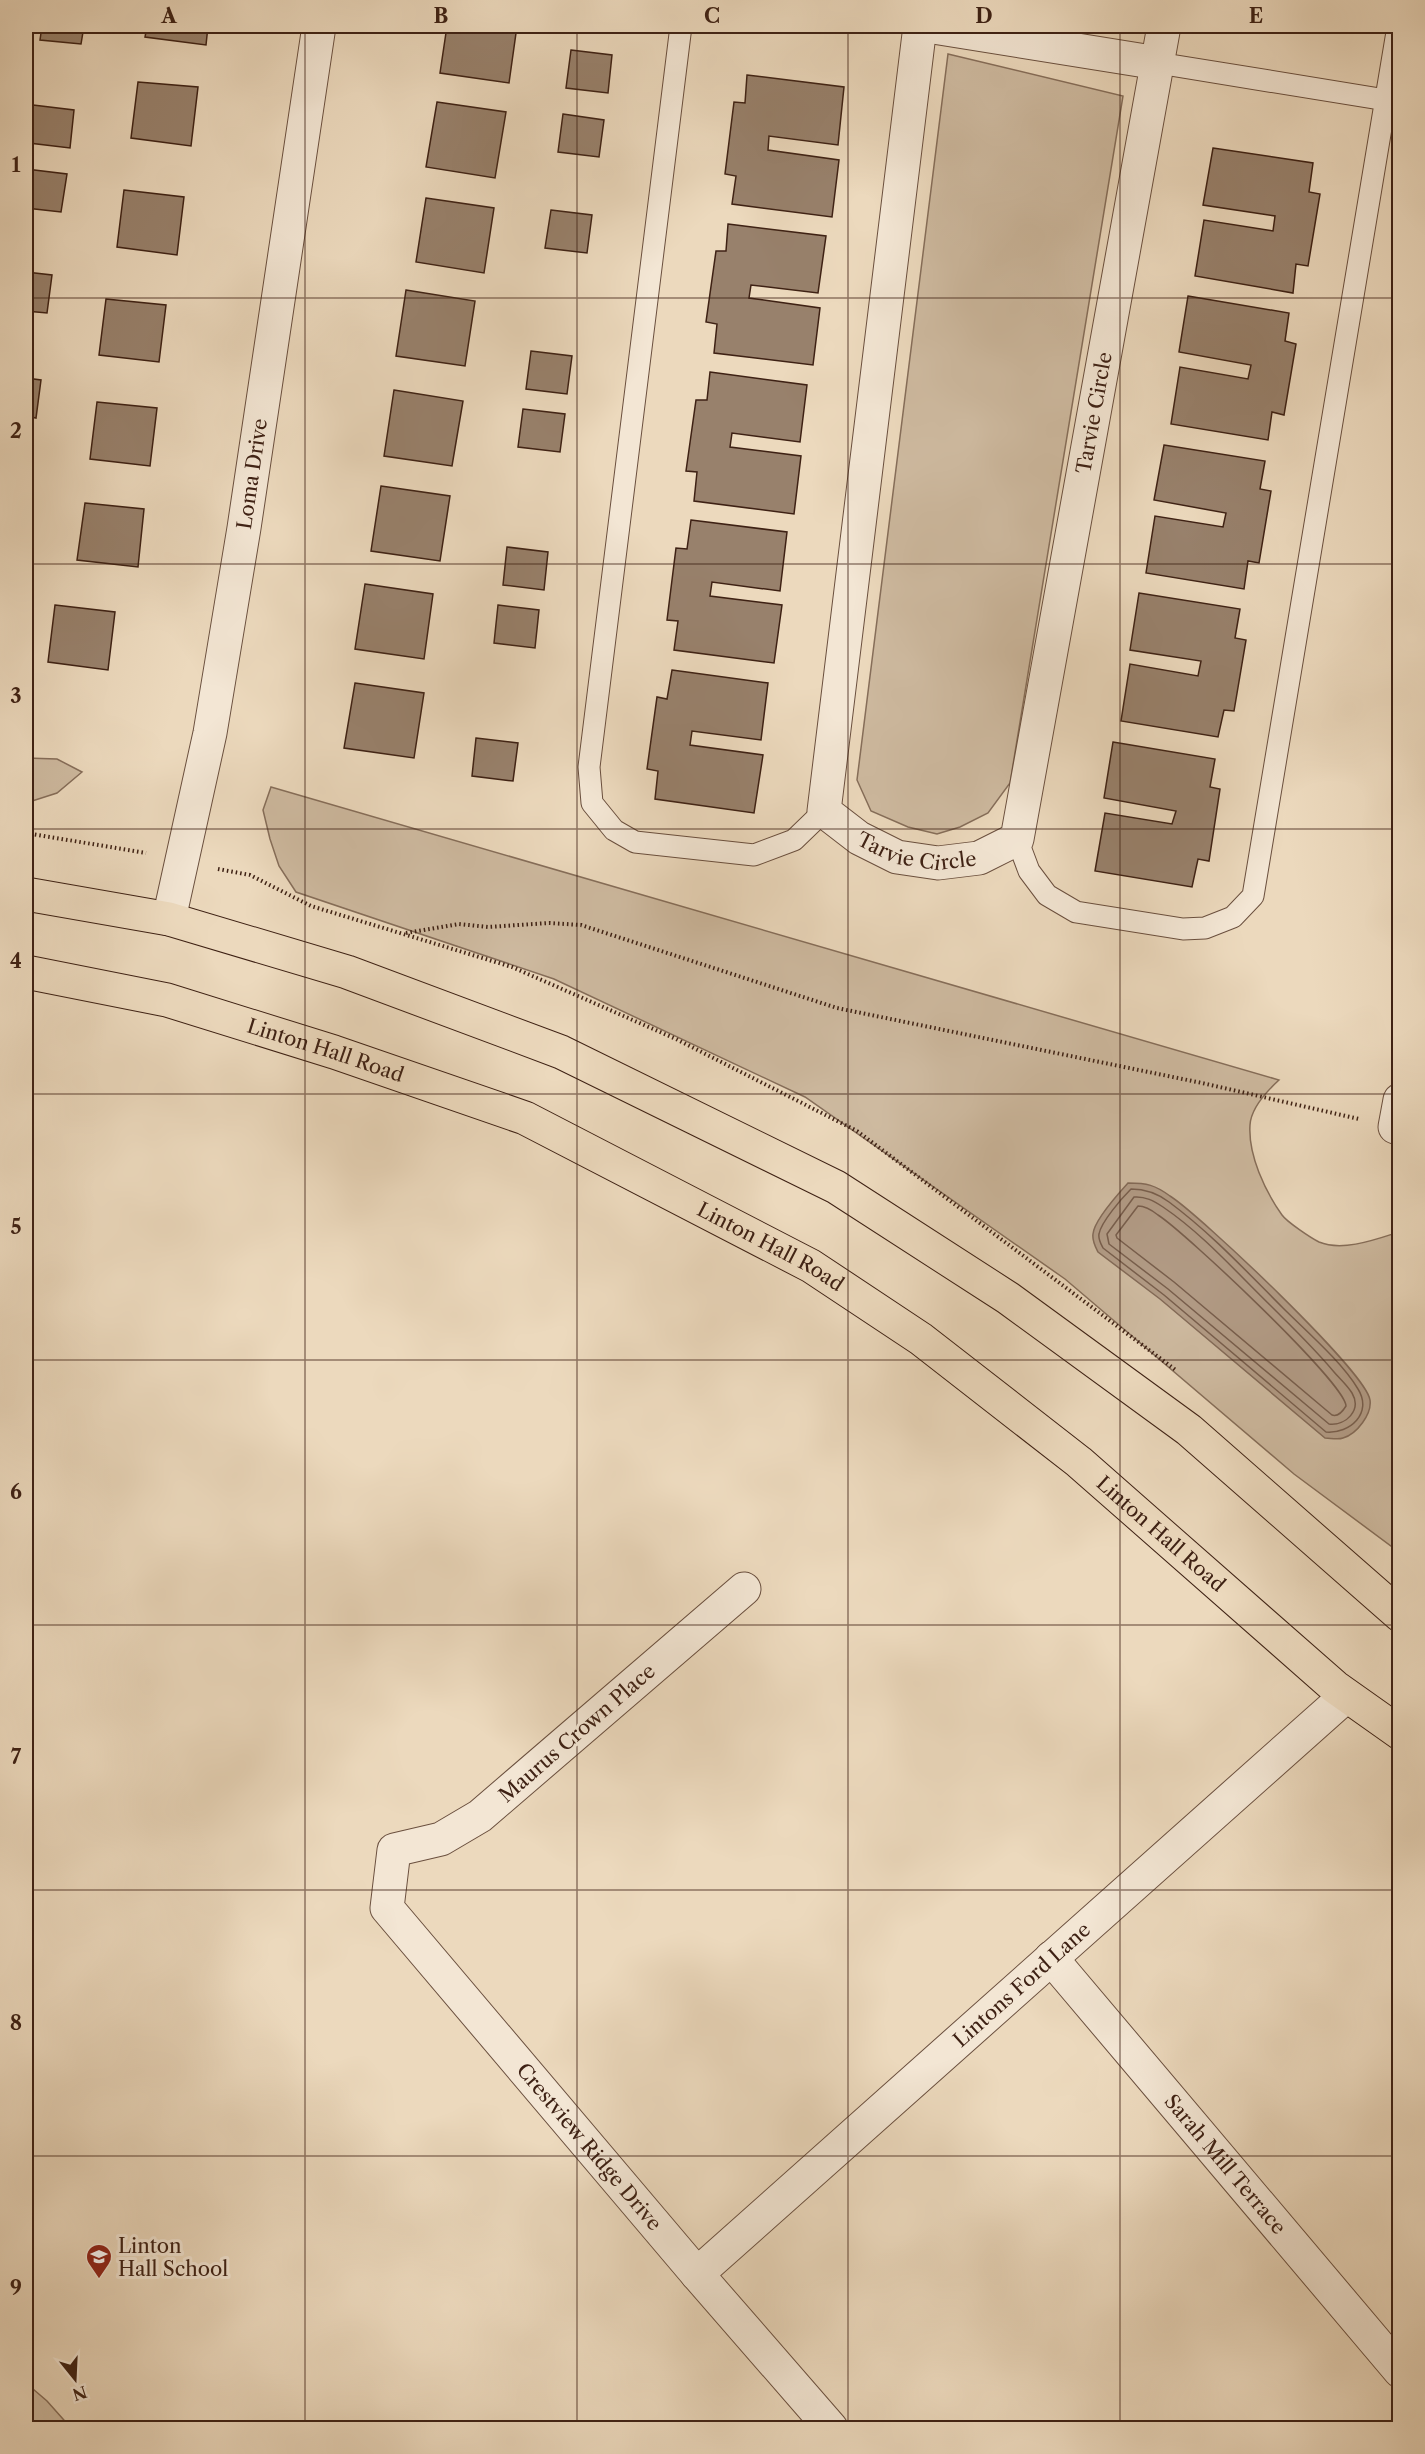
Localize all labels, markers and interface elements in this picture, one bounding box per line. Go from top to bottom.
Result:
text: A [160,4,177,28]
text: B [434,4,449,28]
text: C [704,4,720,28]
text: D [975,4,993,28]
text: E [1249,4,1263,28]
text: 1 [12,153,21,177]
street label: Tarvie Circle [1071,350,1117,475]
street label: Loma Drive [232,417,272,531]
text: 2 [10,419,22,443]
text: 3 [10,684,22,708]
street label: Tarvie Circle [853,827,978,875]
text: 4 [10,949,22,973]
street label: Linton Hall Road [244,1014,407,1087]
street label: Linton Hall Road [693,1197,848,1296]
text: 5 [10,1215,22,1239]
street label: Linton Hall Road [1092,1471,1230,1597]
text: 6 [10,1480,22,1504]
street label: Maurus Crown Place [494,1659,660,1807]
text: 7 [11,1745,22,1769]
street label: Lintons Ford Lane [948,1917,1095,2052]
text: 8 [10,2011,22,2035]
street label: Crestview Ridge Drive [512,2058,667,2235]
street label: Sarah Mill Terrace [1159,2089,1291,2239]
place label: Linton Hall School [118,2234,228,2281]
school or university icon: Linton Hall School [84,2242,114,2280]
text: 9 [10,2276,22,2300]
north arrow [45,2349,105,2409]
text: N [70,2382,89,2405]

